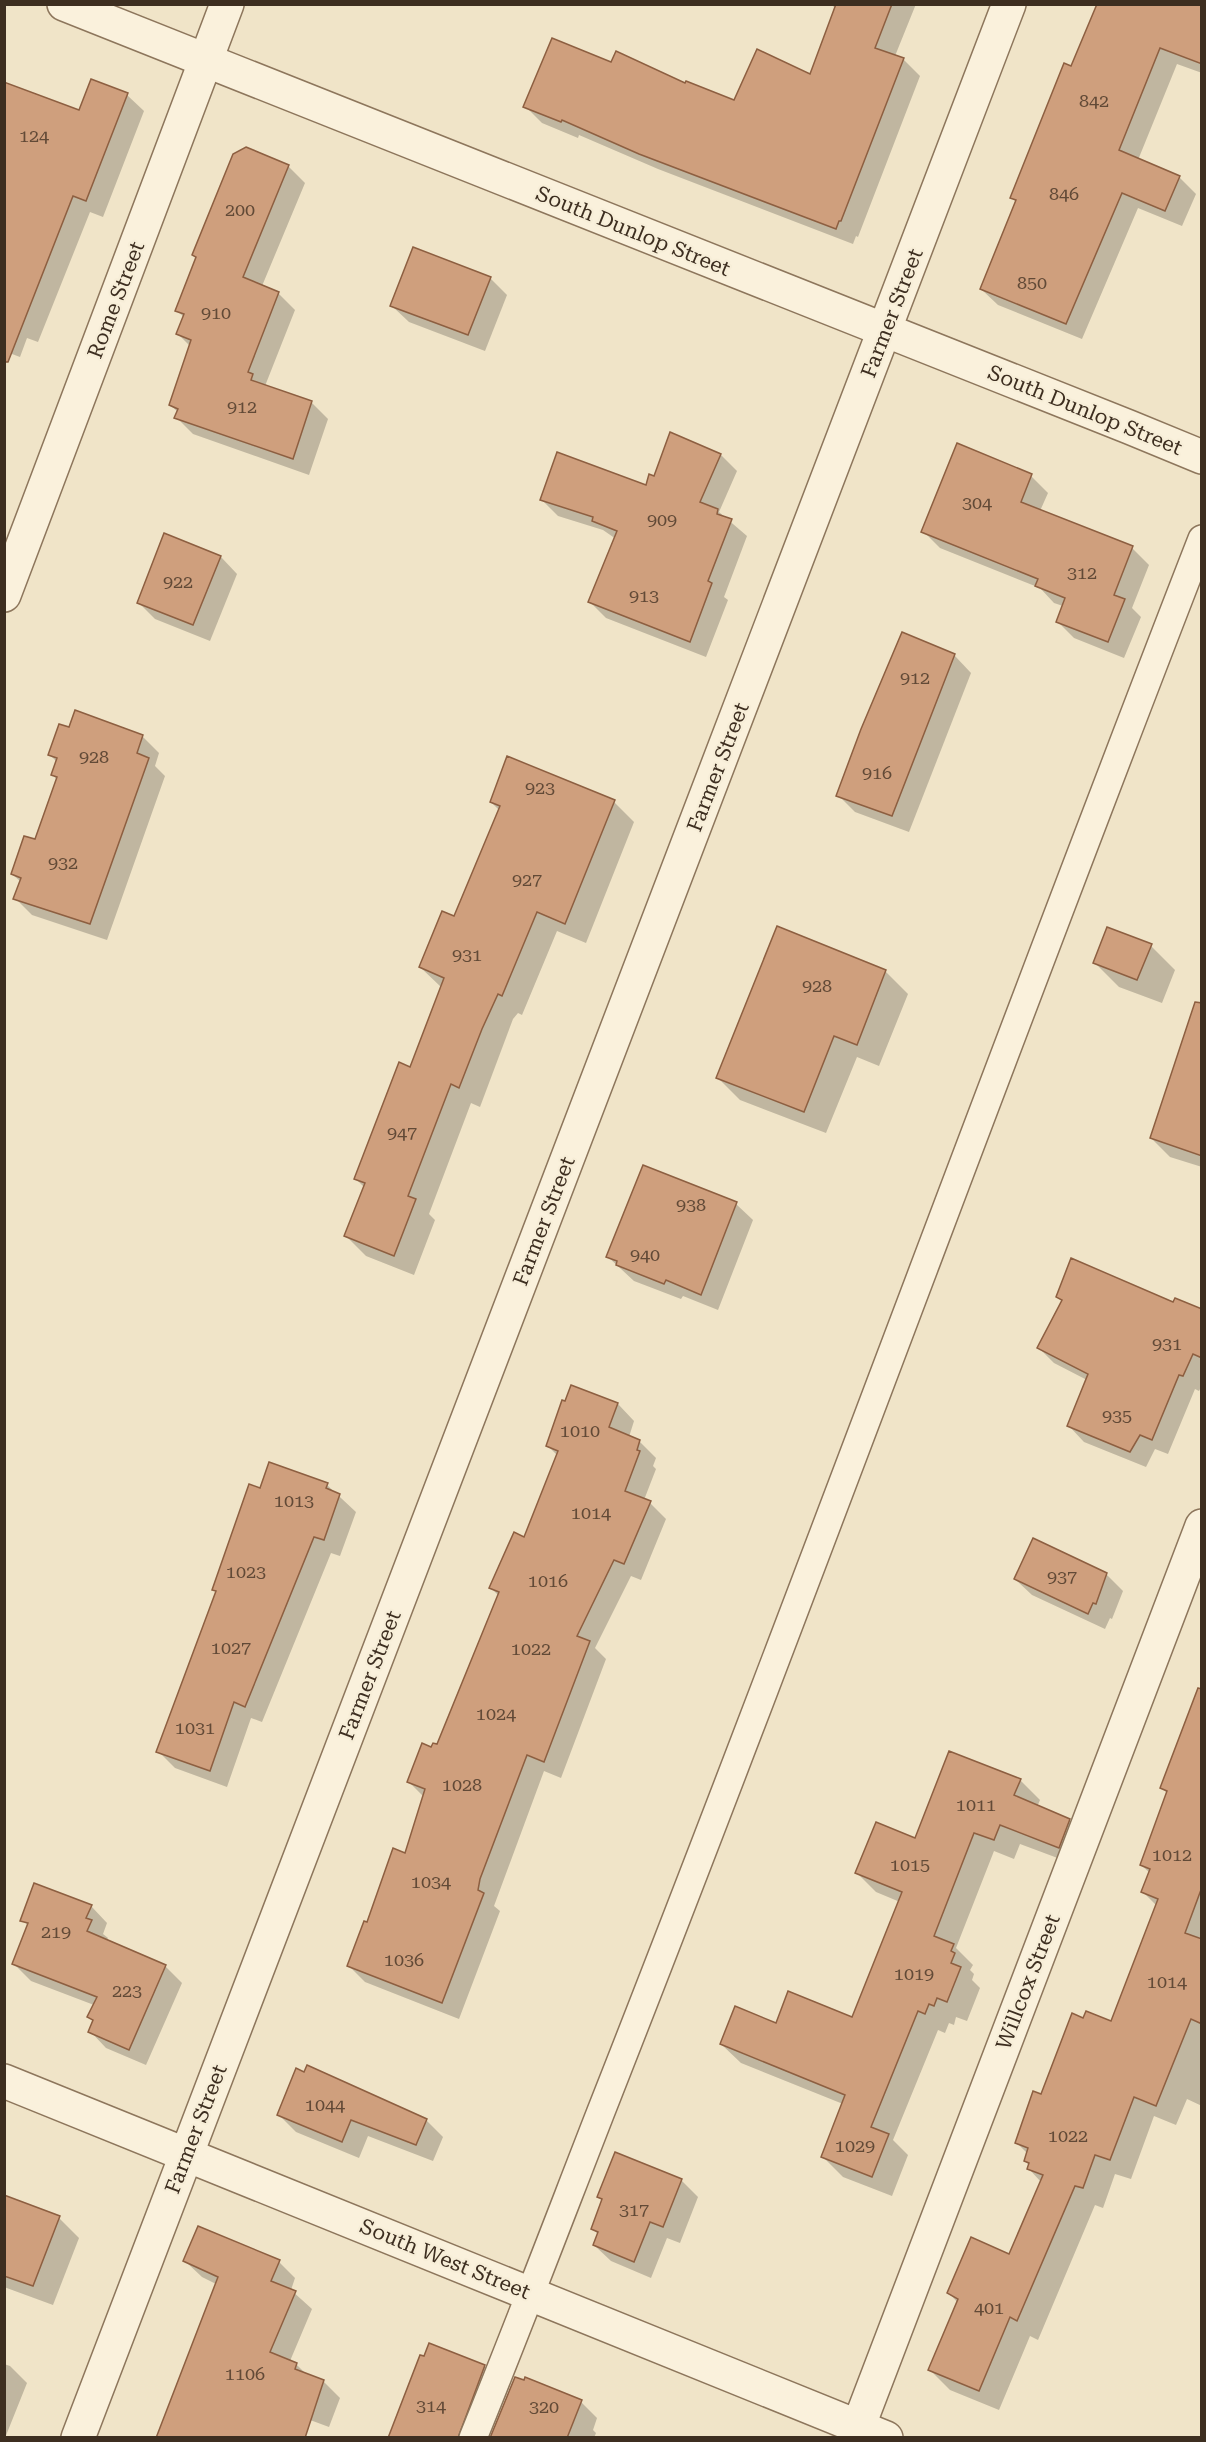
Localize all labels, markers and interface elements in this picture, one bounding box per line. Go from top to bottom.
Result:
house number: 842 [1079,90,1109,111]
house number: 124 [19,125,49,146]
street label: South Dunlop Street [532,181,734,281]
house number: 846 [1049,183,1079,204]
house number: 200 [225,199,255,220]
street label: Rome Street [83,238,149,362]
street label: Farmer Street [856,245,928,381]
house number: 850 [1017,272,1047,293]
house number: 910 [201,302,231,323]
street label: South Dunlop Street [984,360,1186,460]
house number: 912 [227,396,257,417]
house number: 304 [962,492,992,513]
house number: 909 [647,509,677,530]
house number: 312 [1067,562,1097,583]
house number: 922 [163,571,193,592]
house number: 913 [629,585,659,606]
house number: 912 [900,667,930,688]
street label: Farmer Street [682,699,754,835]
house number: 928 [79,746,109,767]
house number: 916 [862,762,892,783]
house number: 923 [525,777,555,798]
house number: 932 [48,852,78,873]
house number: 927 [512,869,542,890]
house number: 931 [452,944,482,965]
house number: 928 [802,975,832,996]
house number: 947 [387,1122,417,1143]
street label: Farmer Street [508,1153,580,1289]
house number: 938 [676,1194,706,1215]
house number: 940 [630,1244,660,1265]
house number: 931 [1152,1333,1182,1354]
house number: 935 [1102,1405,1132,1426]
house number: 1010 [560,1420,600,1441]
house number: 1013 [274,1490,314,1511]
house number: 1014 [571,1502,611,1523]
house number: 1023 [226,1561,266,1582]
house number: 937 [1047,1566,1077,1587]
house number: 1016 [528,1570,568,1591]
street label: Farmer Street [334,1607,406,1743]
house number: 1027 [211,1637,251,1658]
house number: 1022 [511,1638,551,1659]
house number: 1024 [476,1703,516,1724]
house number: 1031 [175,1717,215,1738]
house number: 1028 [442,1774,482,1795]
house number: 1011 [956,1794,996,1815]
house number: 1012 [1152,1844,1192,1865]
house number: 1015 [890,1854,930,1875]
house number: 1034 [411,1871,451,1892]
street label: Willcox Street [991,1911,1065,2053]
house number: 219 [41,1921,71,1942]
house number: 1036 [384,1949,424,1970]
house number: 1019 [894,1963,934,1984]
house number: 1014 [1147,1971,1187,1992]
house number: 223 [112,1980,142,2001]
street label: Farmer Street [160,2061,232,2197]
house number: 1044 [305,2094,345,2115]
house number: 1022 [1048,2125,1088,2146]
house number: 1029 [835,2135,875,2156]
house number: 317 [619,2199,649,2220]
street label: South West Street [356,2214,534,2304]
house number: 401 [974,2297,1004,2318]
house number: 1106 [225,2363,265,2384]
house number: 314 [416,2395,446,2416]
house number: 320 [529,2396,559,2417]

